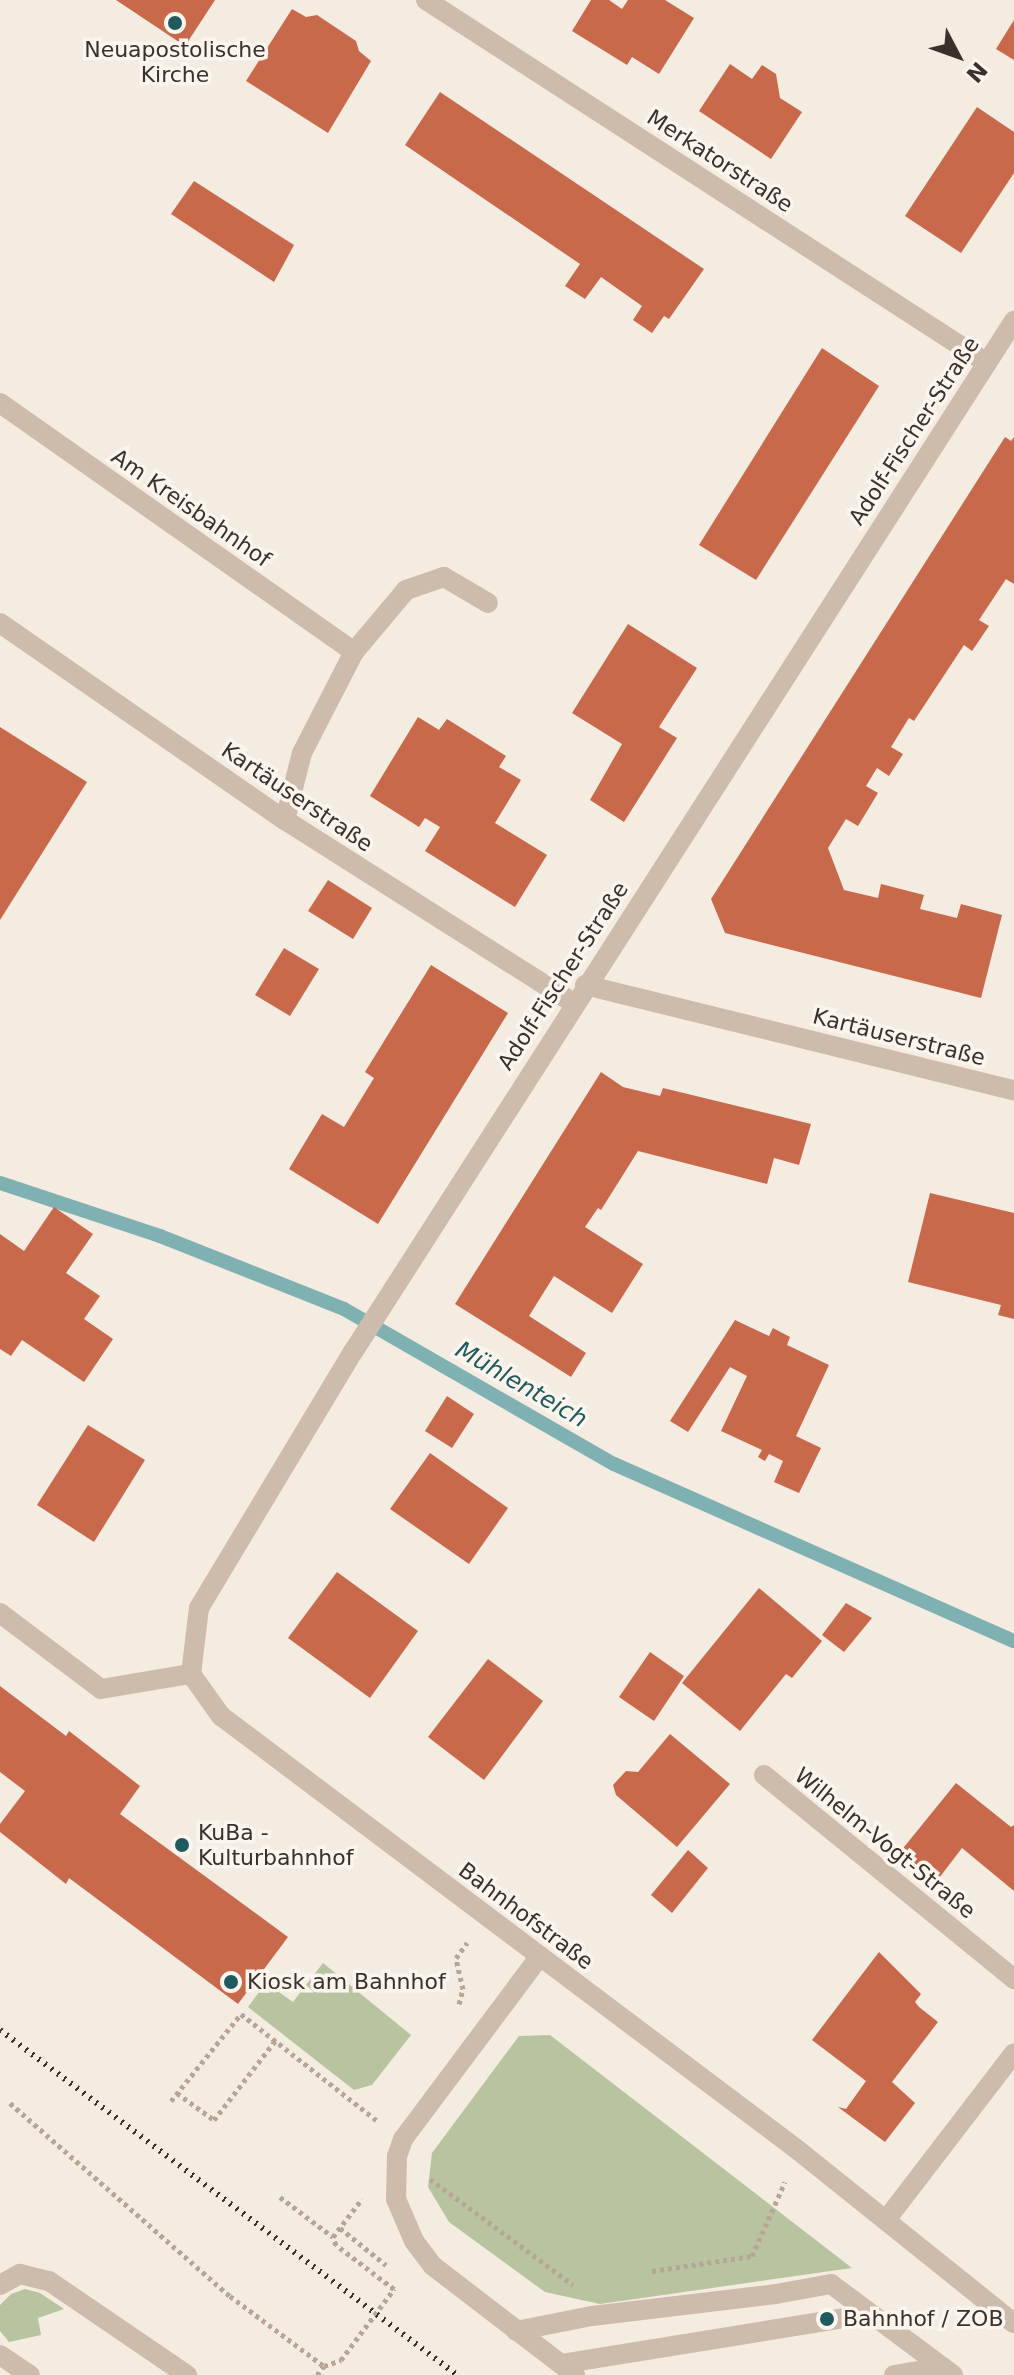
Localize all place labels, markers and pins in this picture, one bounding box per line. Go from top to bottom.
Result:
marker: Neuapostolische Kirche [166,14,184,32]
place label: Neuapostolische Kirche [84,36,266,88]
place label: KuBa - Kulturbahnhof [198,1819,353,1870]
marker: KuBa - Kulturbahnhof [173,1836,191,1854]
place label: Kiosk am Bahnhof [247,1969,446,1995]
marker: Kiosk am Bahnhof [222,1973,240,1991]
place label: Bahnhof / ZOB [843,2306,1003,2332]
marker: Bahnhof / ZOB [818,2310,836,2328]

